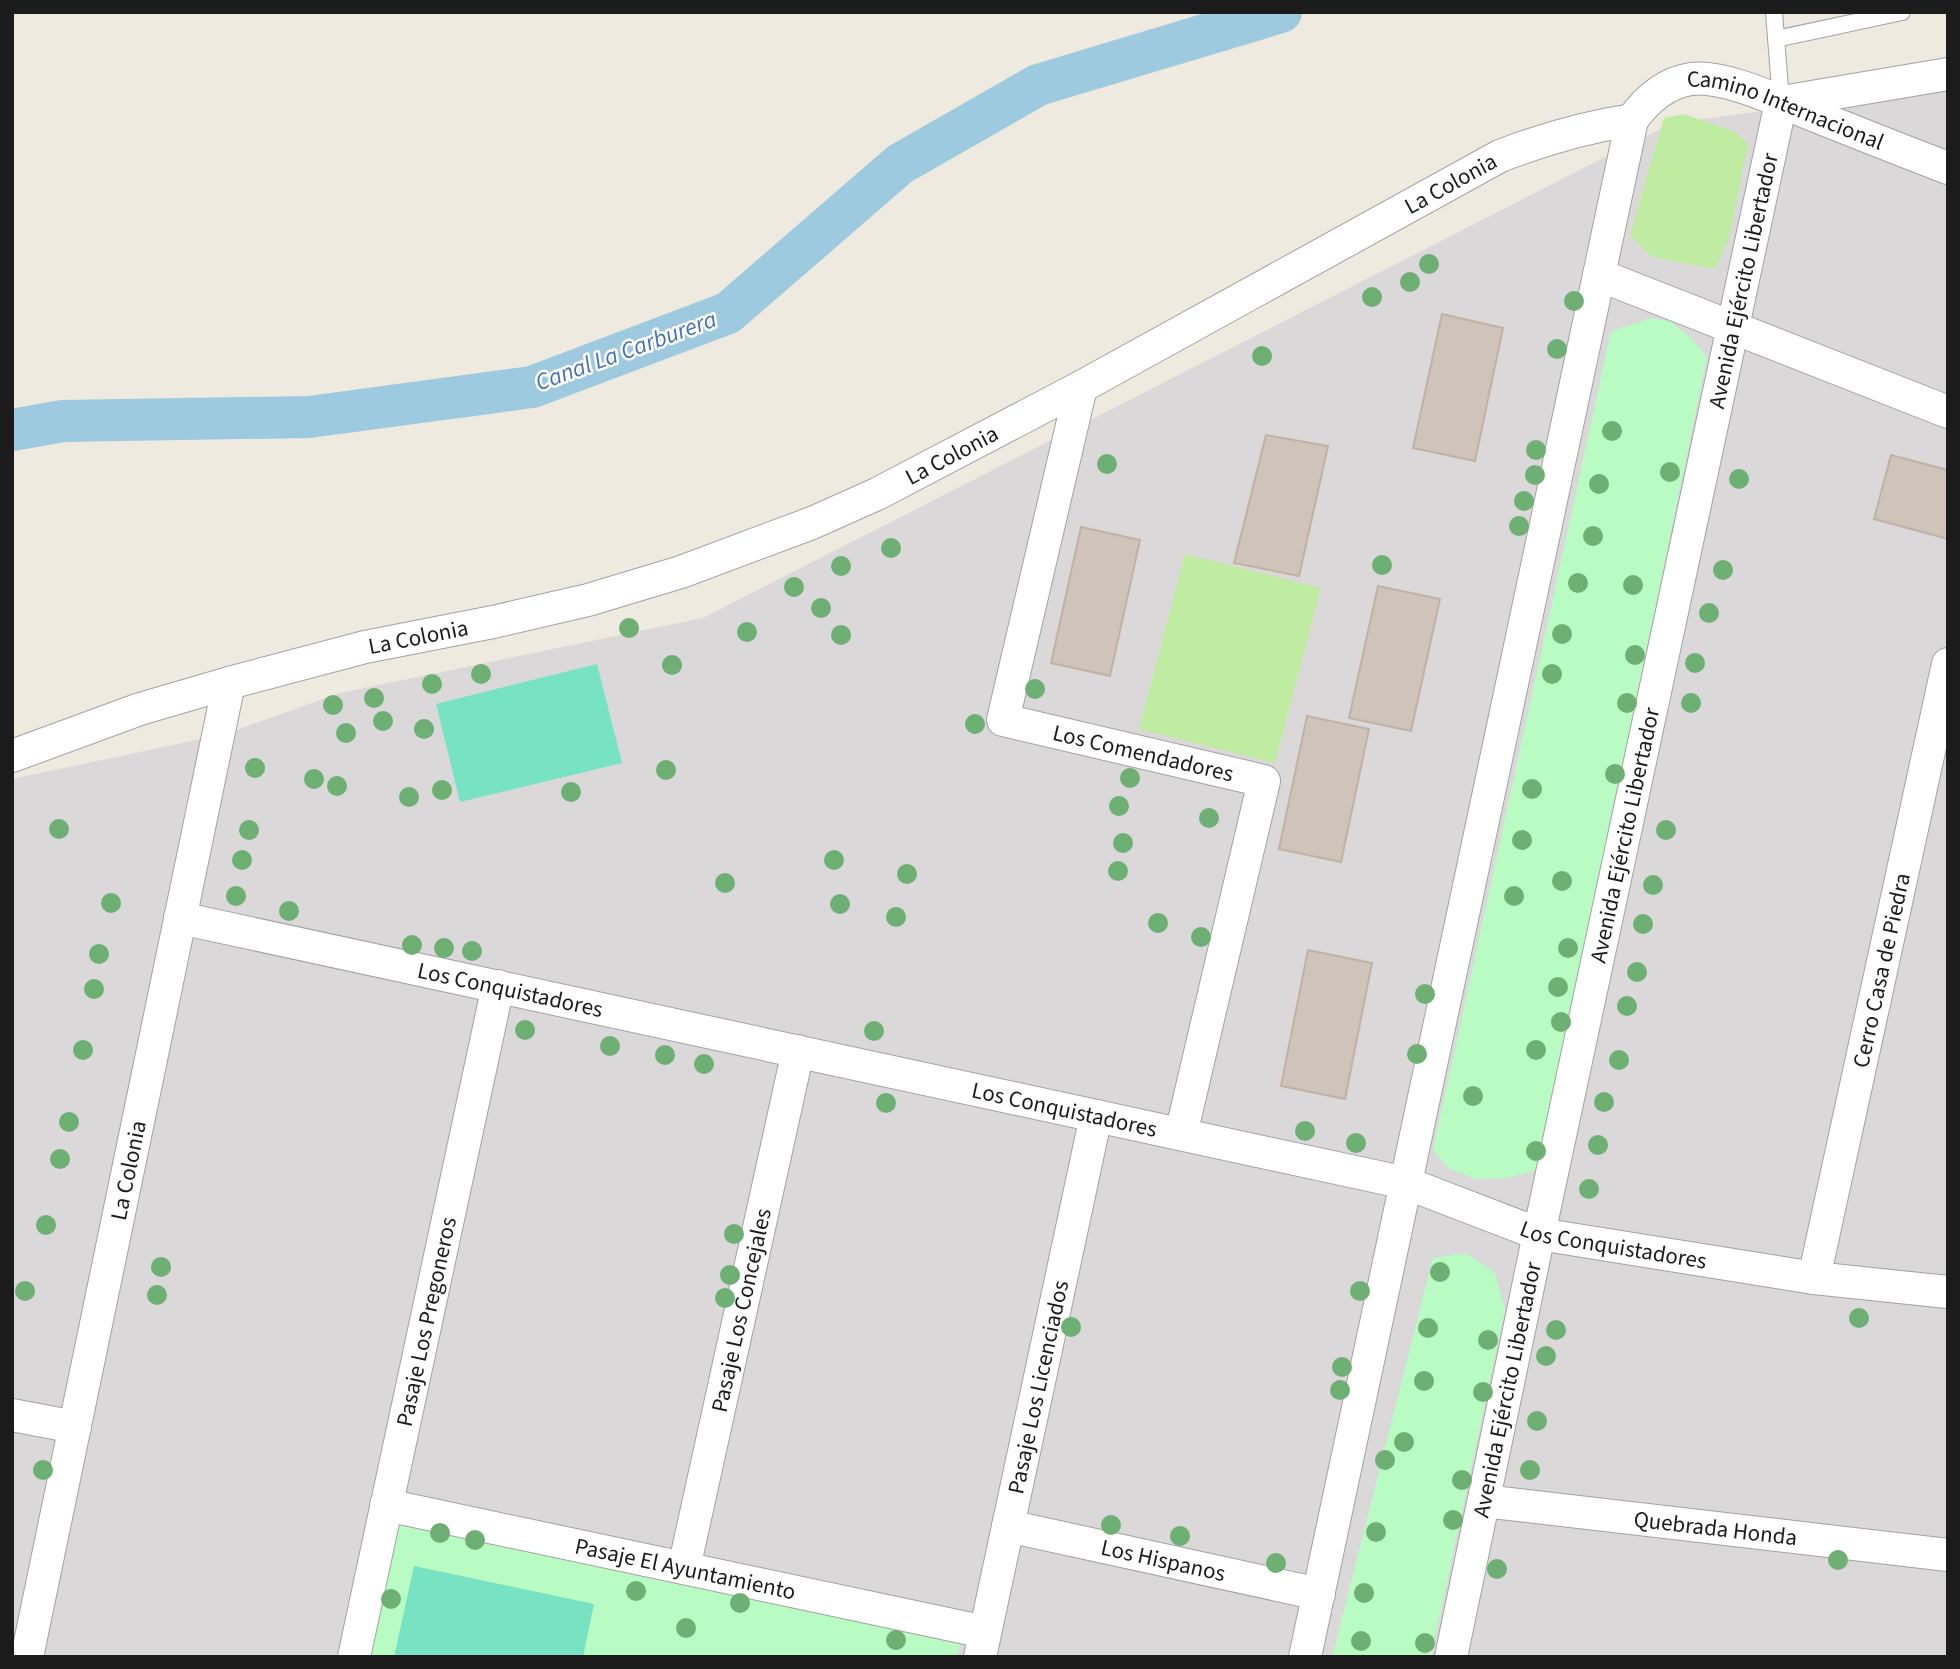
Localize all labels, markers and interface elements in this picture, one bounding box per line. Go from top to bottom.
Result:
street label: Camino Internacional [1686,62,1889,158]
street label: La Colonia [1398,144,1503,222]
street label: Avenida Ejército Libertador [1699,149,1786,411]
water label: Canal La Carburera [530,302,722,400]
street label: La Colonia [899,417,1004,493]
street label: La Colonia [365,611,471,662]
street label: Avenida Ejército Libertador [1581,703,1668,966]
street label: Los Comendadores [1050,716,1237,790]
street label: Cerro Casa de Piedra [1844,870,1918,1071]
street label: Los Conquistadores [415,953,606,1025]
street label: Los Conquistadores [969,1073,1160,1145]
street label: La Colonia [101,1117,154,1223]
street label: Pasaje Los Concejales [702,1205,779,1415]
street label: Los Conquistadores [1515,1212,1709,1277]
street label: Pasaje Los Pregoneros [387,1214,465,1430]
street label: Avenida Ejército Libertador [1464,1258,1549,1521]
street label: Pasaje Los Licenciados [999,1277,1077,1497]
street label: Quebrada Honda [1632,1502,1799,1554]
street label: Pasaje El Ayuntamiento [572,1529,799,1608]
street label: Los Hispanos [1098,1530,1229,1590]

